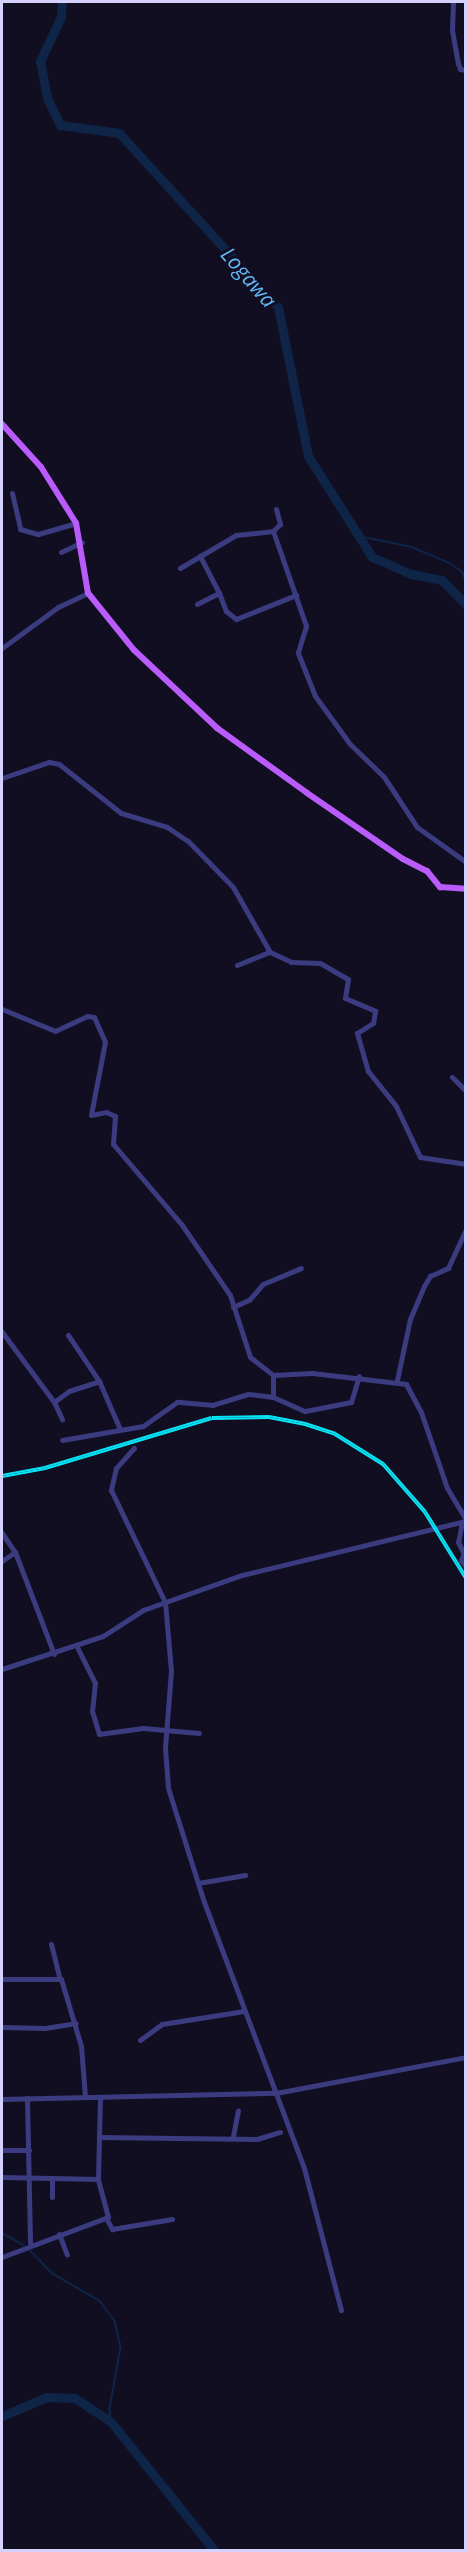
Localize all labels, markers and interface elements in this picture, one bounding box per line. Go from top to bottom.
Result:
water label: Logawa [216,242,282,312]

